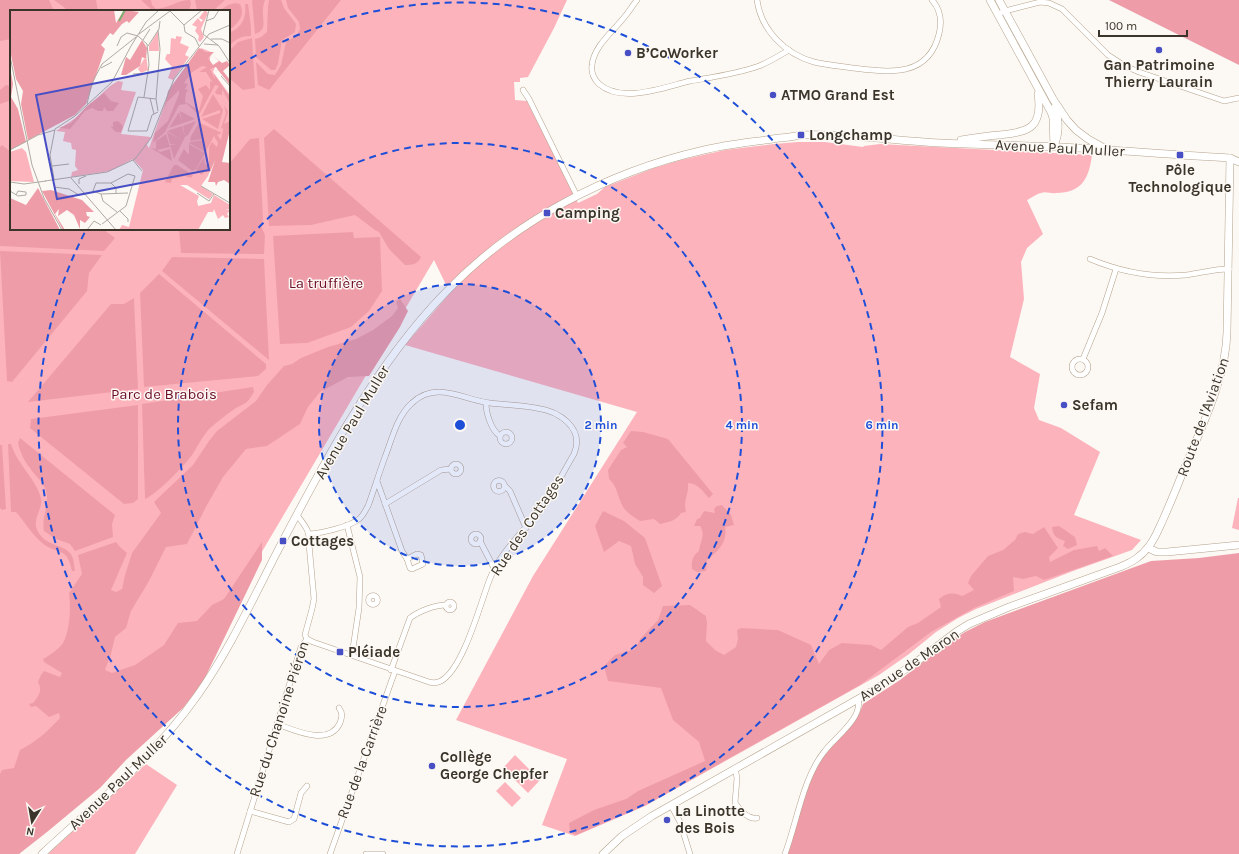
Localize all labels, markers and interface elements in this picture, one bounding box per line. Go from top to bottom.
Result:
inset map [10,10,230,230]
scale bar [1099,12,1187,38]
text: 100 m [1105,19,1137,33]
place label: B’CoWorker [636,44,718,62]
marker: Gan Patrimoine Thierry Laurain [1154,45,1164,55]
marker: B’CoWorker [623,48,633,58]
place label: Gan Patrimoine Thierry Laurain [1103,56,1215,91]
place label: ATMO Grand Est [781,86,895,104]
marker: ATMO Grand Est [768,90,778,100]
place label: Longchamp [809,126,892,144]
marker: Longchamp [796,130,806,140]
street label: Avenue Paul Muller [995,136,1126,160]
marker: Pôle Technologique [1175,150,1185,160]
place label: Pôle Technologique [1128,161,1232,196]
place label: Camping [555,204,620,222]
marker: Camping [542,208,552,218]
park label: La truffière [289,274,363,292]
street label: Route de l'Aviation [1173,355,1233,479]
street label: Avenue Paul Muller [311,361,393,482]
park label: Parc de Brabois [111,385,217,403]
place label: Sefam [1072,396,1118,414]
marker: Sefam [1059,400,1069,410]
centre of rings [453,418,467,432]
text: 2 min [584,418,618,432]
text: 4 min [726,418,758,432]
text: 6 min [865,418,899,432]
street label: Rue des Cottages [486,471,568,579]
place label: Cottages [291,532,354,550]
marker: Cottages [278,536,288,546]
street label: Avenue de Maron [856,625,962,705]
street label: Rue du Chanoine Piéron [245,639,313,799]
place label: Pléiade [348,643,400,661]
marker: Pléiade [335,647,345,657]
street label: Rue de la Carrière [333,703,391,821]
street label: Avenue Paul Muller [65,730,171,834]
place label: Collège George Chepfer [440,748,548,783]
marker: Collège George Chepfer [427,761,437,771]
north arrow [12,802,52,842]
place label: La Linotte des Bois [675,802,745,837]
marker: La Linotte des Bois [662,815,672,825]
text: N [25,824,35,838]

